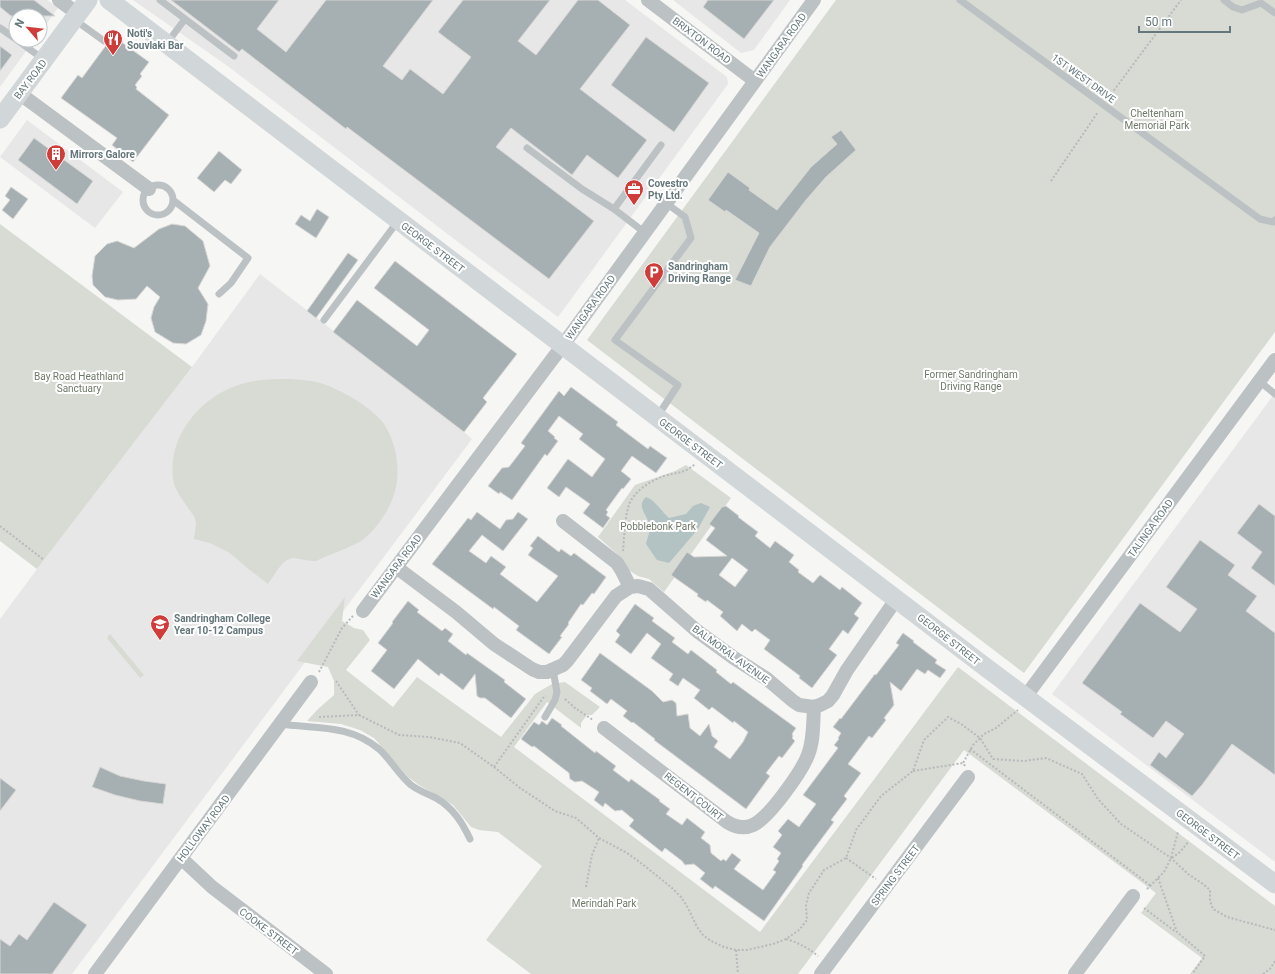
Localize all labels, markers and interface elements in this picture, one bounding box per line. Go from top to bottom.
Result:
north arrow [8,8,48,48]
scale bar [1139,8,1230,34]
street label: WANGARA ROAD [754,11,808,80]
street label: BRIXTON ROAD [671,15,733,66]
text: 50 m [1145,15,1172,29]
text: N [12,17,27,30]
restaurant icon: Noti's Souvlaki Bar [102,28,124,56]
place label: Noti's Souvlaki Bar [127,28,184,51]
street label: 1ST WEST DRIVE [1050,52,1118,105]
street label: BAY ROAD [12,57,49,101]
park label: Cheltenham Memorial Park [1125,108,1190,131]
building icon: Mirrors Galore [45,143,67,171]
place label: Mirrors Galore [70,149,136,160]
office icon: Covestro Pty Ltd. [623,178,645,206]
place label: Covestro Pty Ltd. [648,178,689,201]
street label: GEORGE STREET [399,220,466,275]
parking icon: Sandringham Driving Range [643,261,665,289]
place label: Sandringham Driving Range [668,261,731,284]
street label: WANGARA ROAD [563,273,617,342]
park label: Former Sandringham Driving Range [924,369,1018,392]
park label: Bay Road Heathland Sanctuary [34,371,124,394]
street label: GEORGE STREET [657,416,724,471]
street label: TALINGA ROAD [1126,497,1175,560]
park label: Pobblebonk Park [620,521,697,532]
street label: WANGARA ROAD [369,532,424,600]
street label: GEORGE STREET [915,612,982,667]
school or university icon: Sandringham College Year 10-12 Campus [149,613,171,641]
place label: Sandringham College Year 10-12 Campus [174,613,271,636]
street label: BALMORAL AVENUE [690,623,771,686]
street label: REGENT COURT [662,770,725,823]
street label: HOLLOWAY ROAD [175,793,232,864]
street label: GEORGE STREET [1174,807,1241,862]
street label: SPRING STREET [869,843,922,908]
park label: Merindah Park [572,898,637,909]
street label: COOKE STREET [237,906,300,957]

